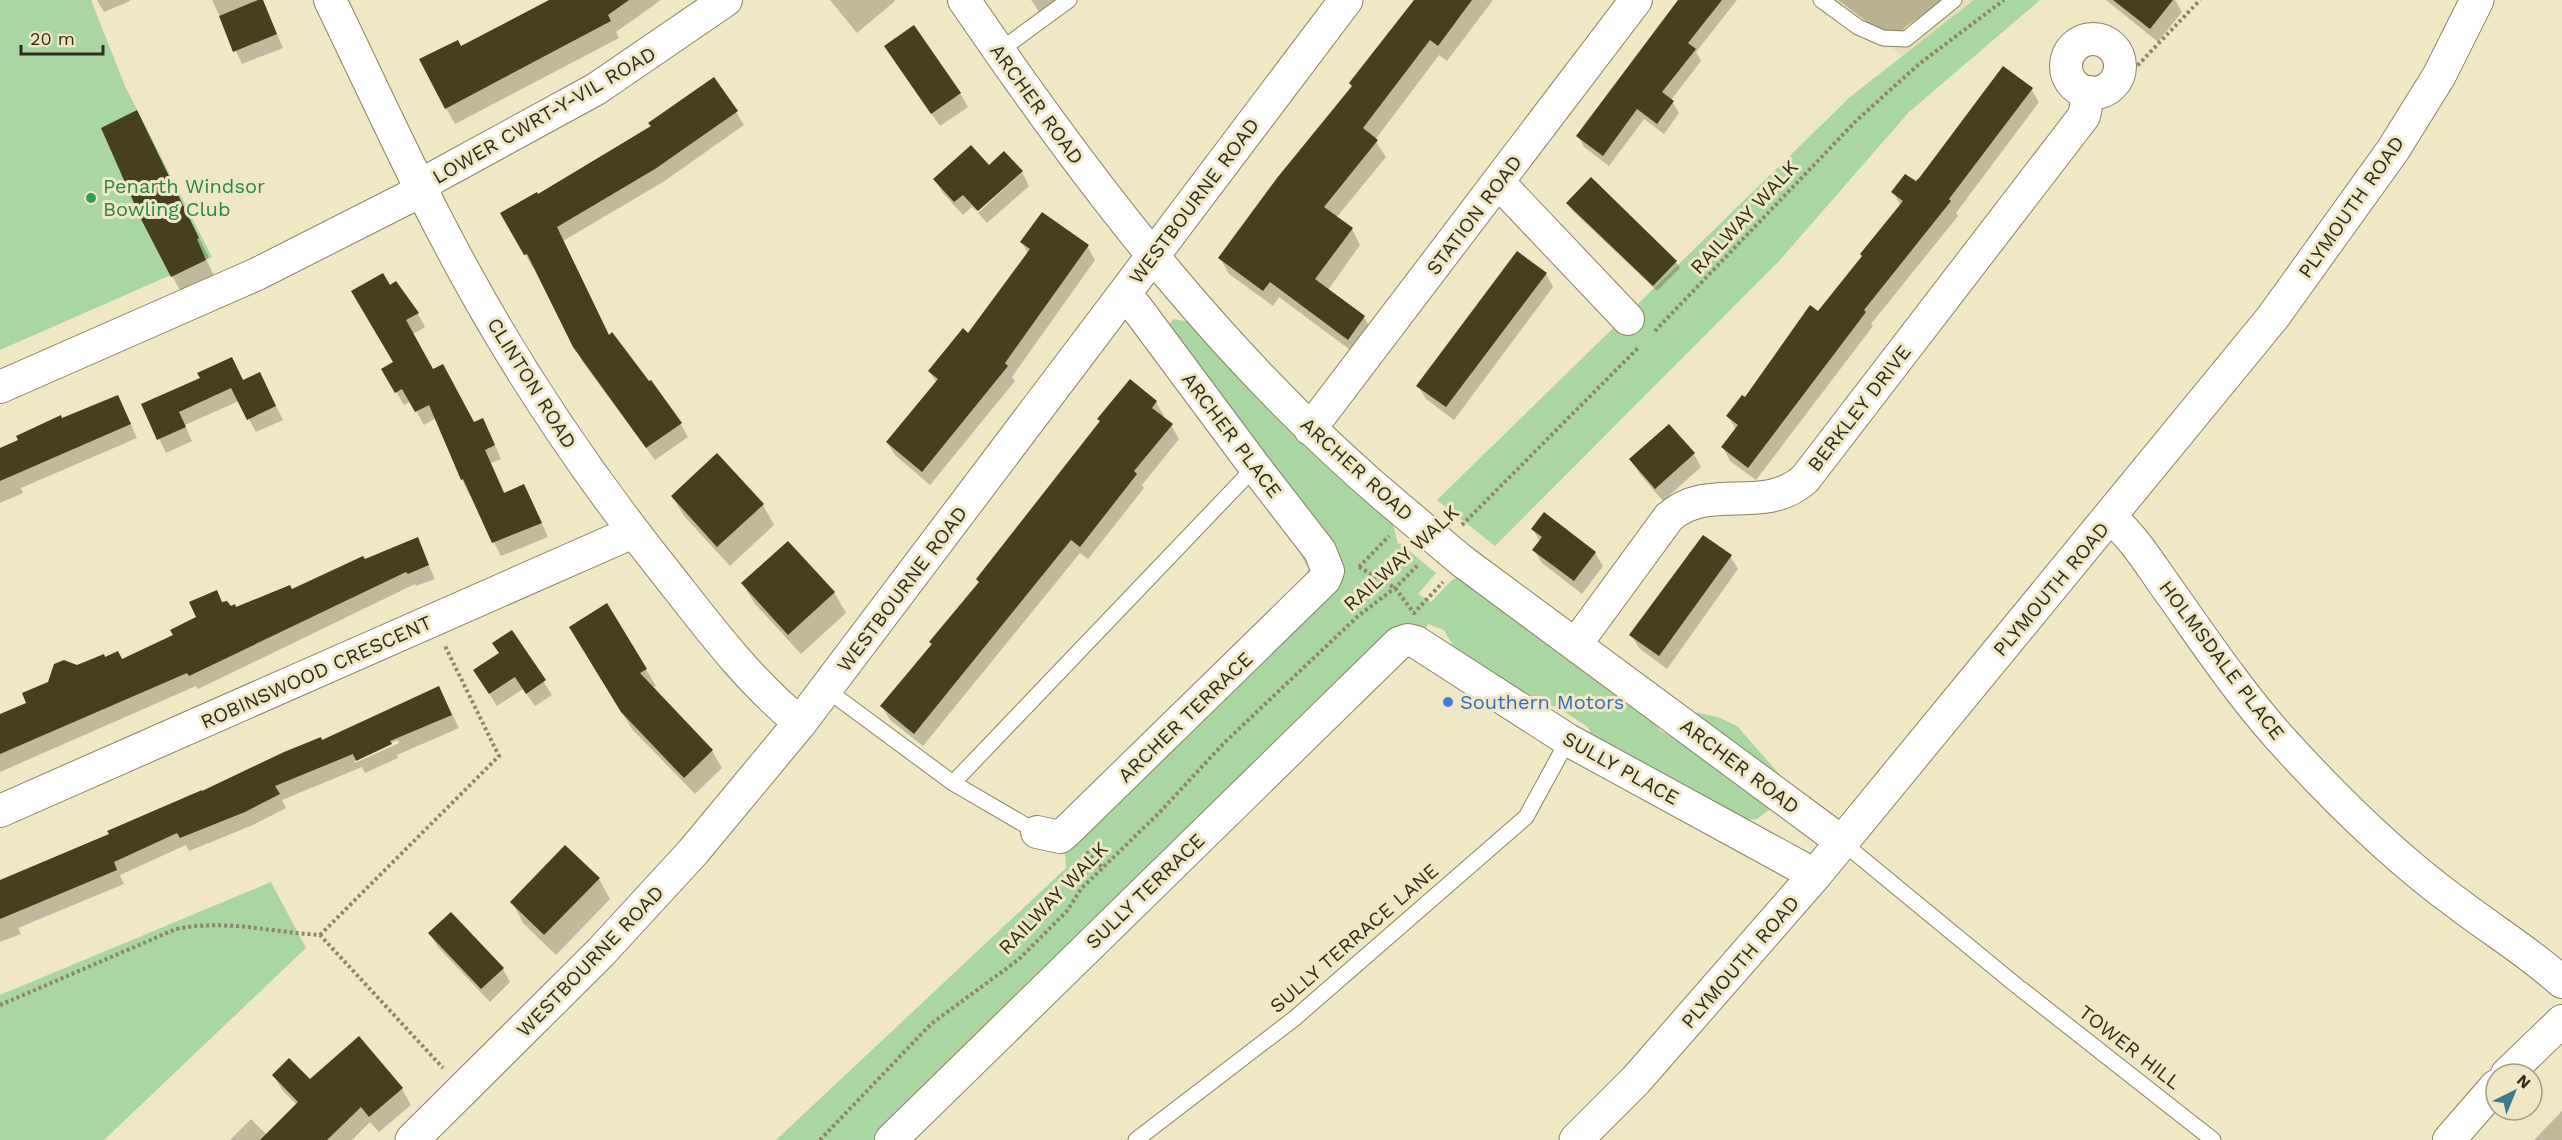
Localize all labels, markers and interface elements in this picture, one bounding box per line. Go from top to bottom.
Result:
scale bar [21,18,104,56]
text: 20 m [30,28,75,49]
street label: ARCHER ROAD [985,39,1089,169]
street label: LOWER CWRT-Y-VIL ROAD [428,41,660,189]
street label: WESTBOURNE ROAD [1124,113,1264,289]
street label: PLYMOUTH ROAD [2293,131,2409,283]
street label: STATION ROAD [1421,150,1527,280]
street label: RAILWAY WALK [1685,155,1803,279]
place label: Penarth Windsor Bowling Club [103,174,265,221]
marker: Penarth Windsor Bowling Club [84,191,98,205]
street label: CLINTON ROAD [482,313,582,453]
street label: BERKLEY DRIVE [1802,340,1916,476]
street label: ARCHER PLACE [1177,367,1287,503]
street label: ARCHER ROAD [1296,412,1418,526]
street label: RAILWAY WALK [1338,500,1464,616]
street label: WESTBOURNE ROAD [832,501,972,677]
street label: PLYMOUTH ROAD [1988,517,2114,661]
street label: HOLMSDALE PLACE [2154,575,2290,745]
street label: ROBINSWOOD CRESCENT [197,610,435,734]
street label: ARCHER TERRACE [1113,647,1257,787]
place label: Southern Motors [1460,690,1624,714]
marker: Southern Motors [1441,695,1455,709]
street label: ARCHER ROAD [1676,713,1804,819]
street label: SULLY PLACE [1559,726,1683,810]
street label: SULLY TERRACE [1080,828,1210,954]
street label: RAILWAY WALK [993,837,1113,959]
street label: SULLY TERRACE LANE [1265,858,1443,1018]
street label: WESTBOURNE ROAD [511,880,669,1042]
street label: PLYMOUTH ROAD [1676,891,1804,1033]
street label: TOWER HILL [2074,1000,2186,1094]
north arrow [2484,1062,2544,1122]
text: N [2513,1070,2535,1092]

